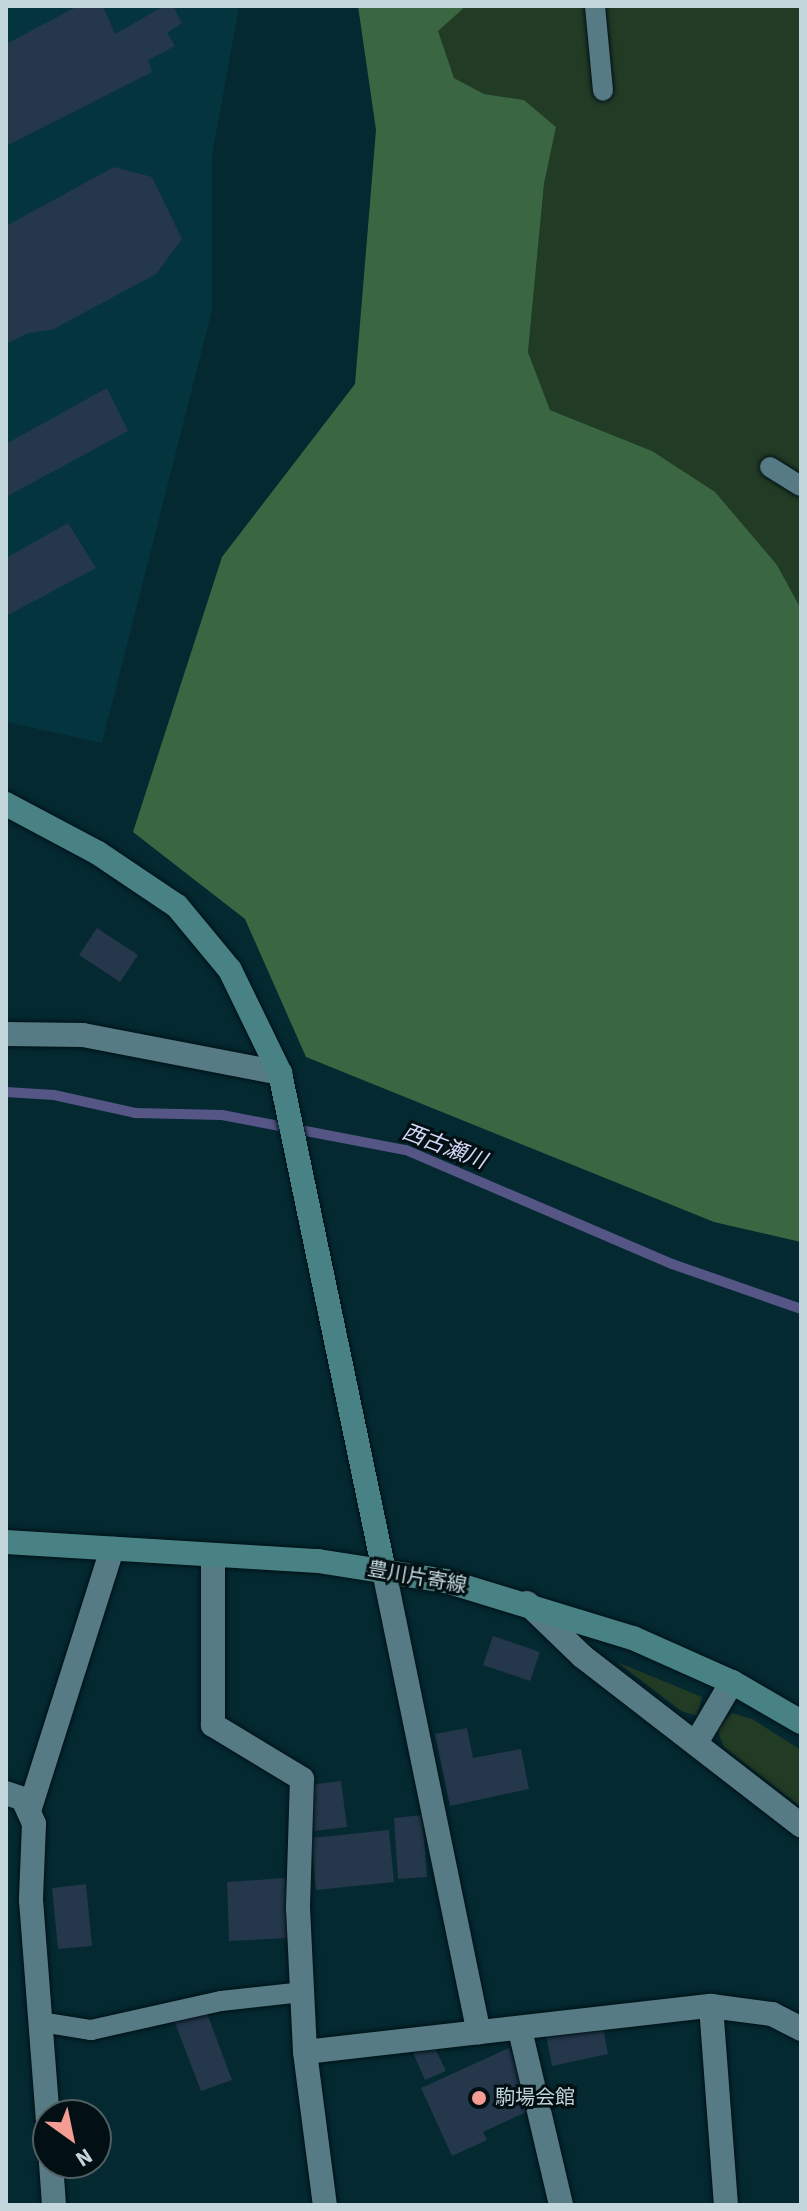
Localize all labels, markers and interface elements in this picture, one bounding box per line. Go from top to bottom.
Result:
water label: 西古瀬川 [398,1119,490,1175]
street label: 豊川片寄線 [366,1557,468,1599]
place label: 駒場会館 [495,2086,575,2110]
marker: 駒場会館 [470,2089,488,2107]
north arrow [32,2099,112,2179]
text: N [69,2140,99,2175]

